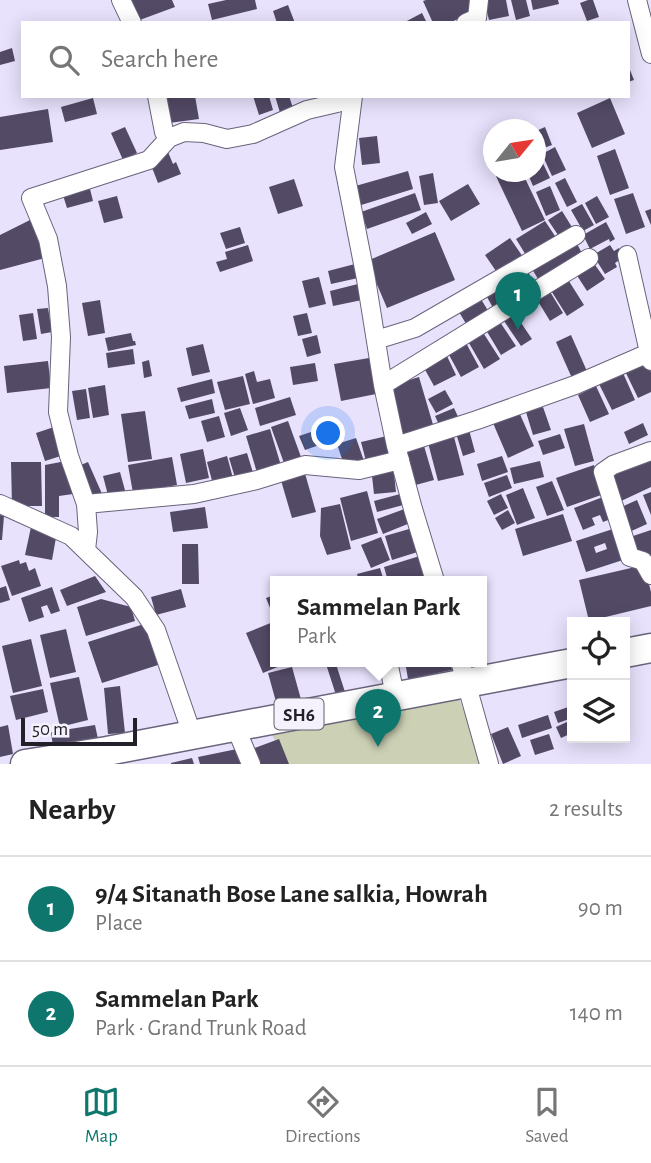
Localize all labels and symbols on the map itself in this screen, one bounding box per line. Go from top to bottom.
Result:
north arrow [483,119,546,182]
pin: 1 [495,272,541,330]
your location [311,416,345,450]
pin: 2 [355,689,401,747]
road number: SH6 [274,698,324,730]
scale bar [21,715,136,747]

